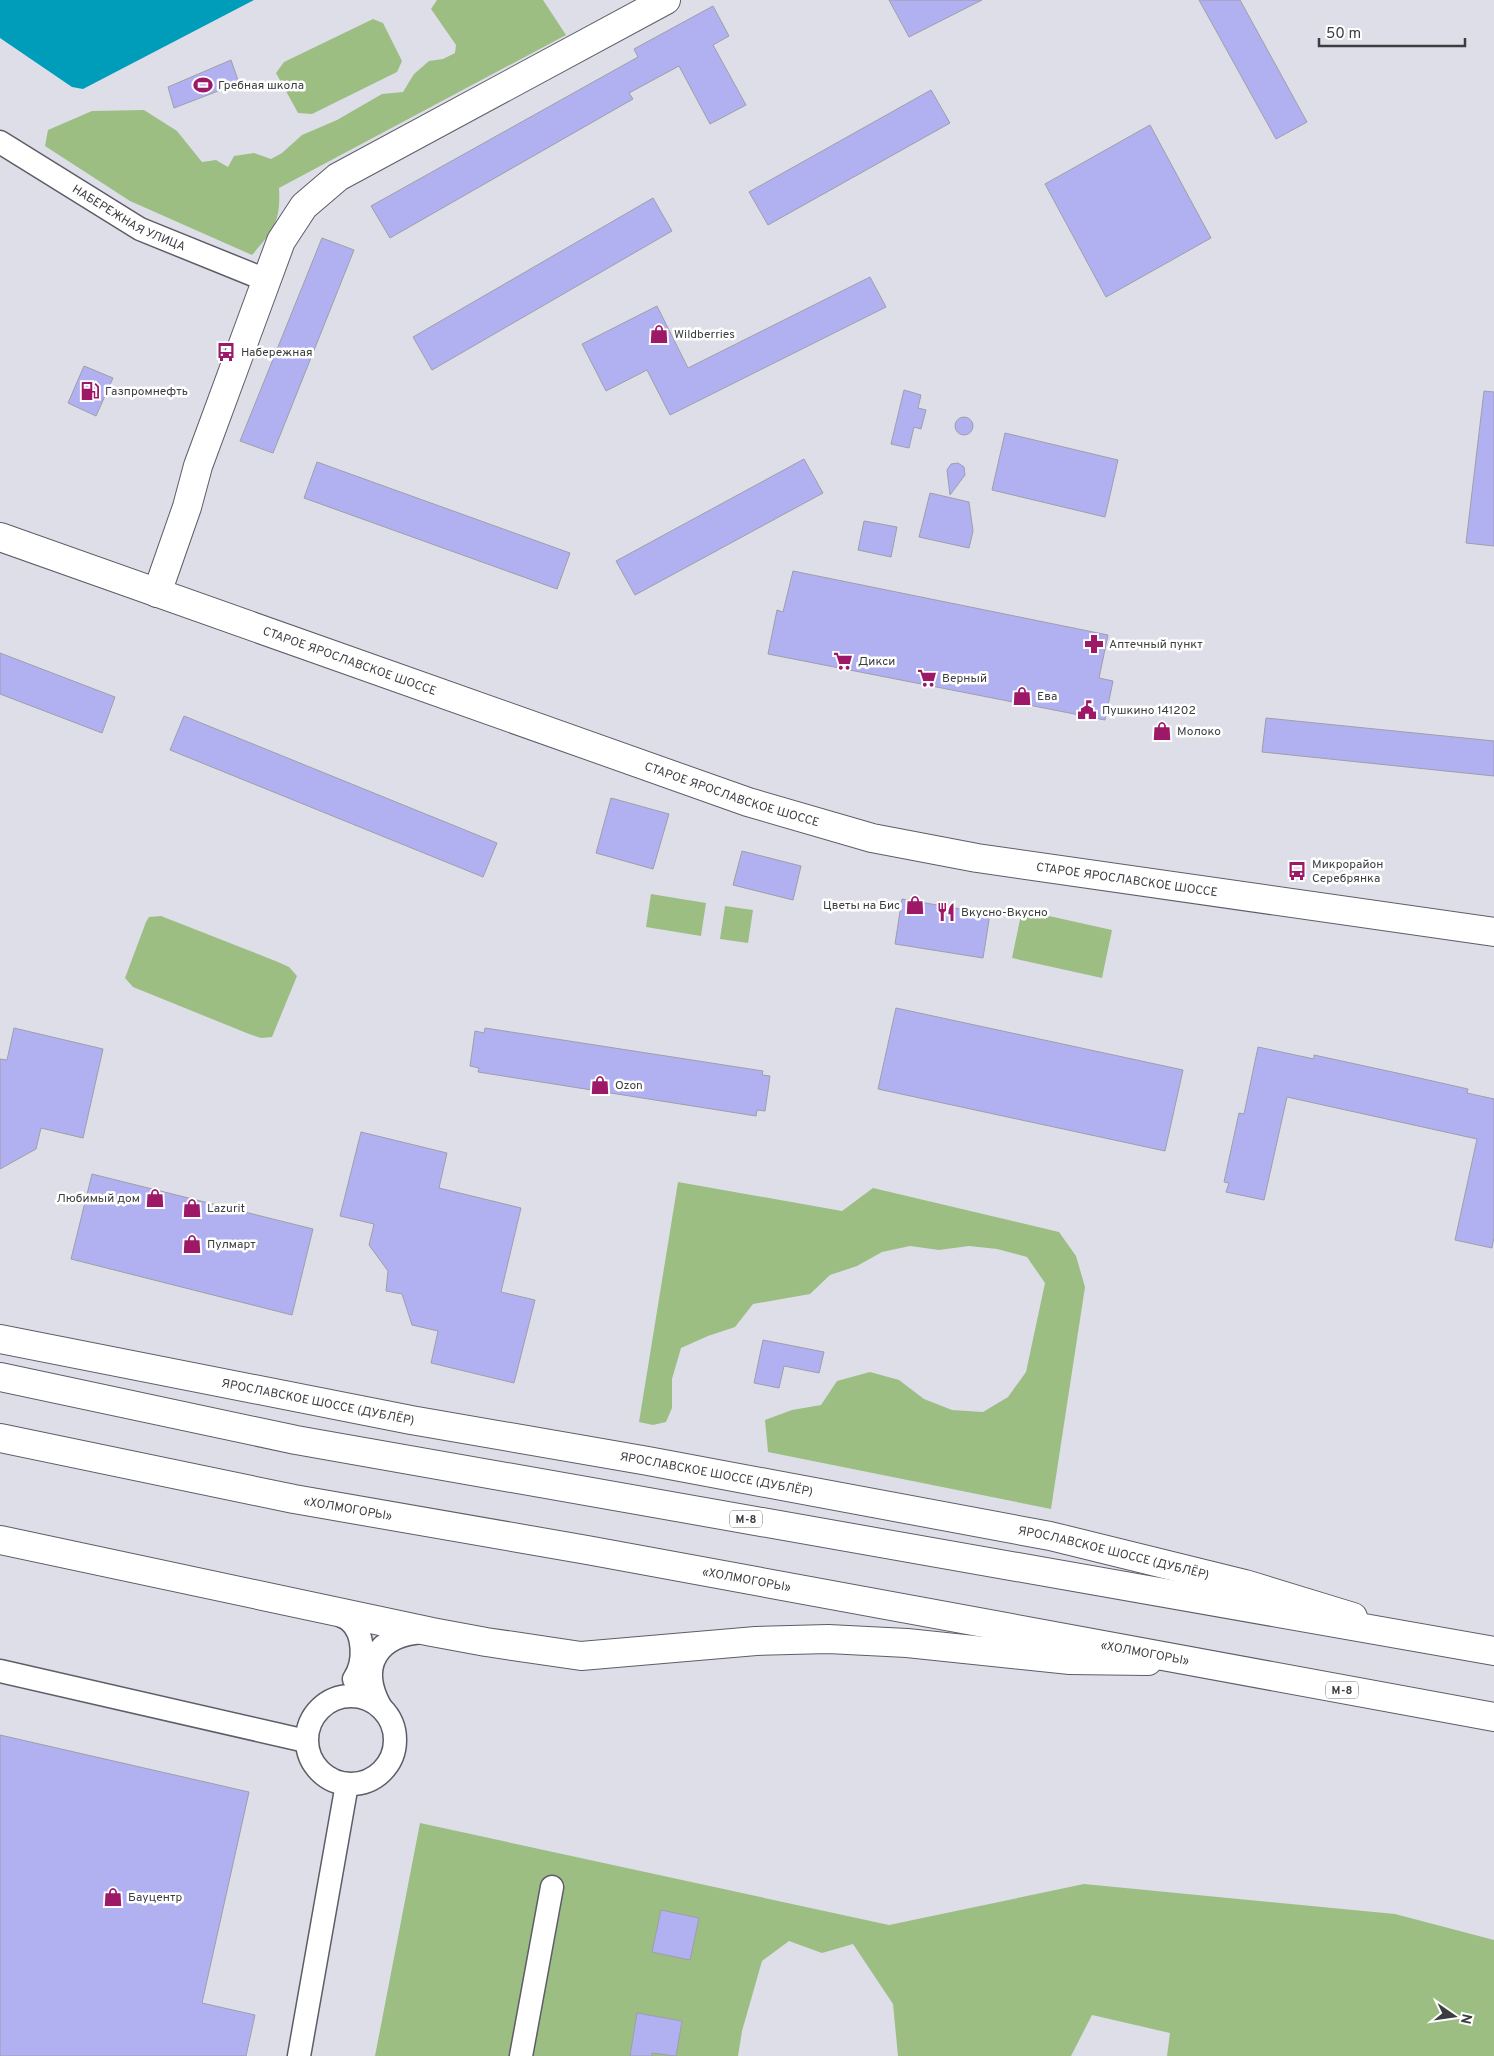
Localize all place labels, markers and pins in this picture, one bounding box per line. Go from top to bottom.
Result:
sports icon: Гребная школа [192,74,214,96]
place label: Гребная школа [218,78,304,94]
shop icon: Wildberries [648,323,670,345]
place label: Wildberries [674,327,735,343]
bus stop icon: Набережная [215,341,237,363]
place label: Набережная [241,345,313,361]
fuel station icon: Газпромнефть [79,380,101,402]
place label: Газпромнефть [105,384,188,400]
pharmacy icon: Аптечный пункт [1083,633,1105,655]
place label: Аптечный пункт [1109,637,1203,653]
supermarket icon: Дикси [832,650,854,672]
place label: Дикси [858,654,895,670]
supermarket icon: Верный [916,667,938,689]
place label: Верный [942,671,987,687]
shop icon: Ева [1011,685,1033,707]
place label: Ева [1037,689,1057,705]
public building icon: Пушкино 141202 [1076,699,1098,721]
place label: Пушкино 141202 [1102,703,1196,719]
shop icon: Молоко [1151,720,1173,742]
place label: Молоко [1177,724,1221,740]
place label: Микрорайон Серебрянка [1312,857,1384,887]
bus stop icon: Микрорайон Серебрянка [1286,860,1308,882]
shop icon: Цветы на Бис [904,894,926,916]
place label: Цветы на Бис [823,898,900,914]
restaurant icon: Вкусно-Вкусно [935,901,957,923]
place label: Вкусно-Вкусно [961,905,1048,921]
shop icon: Ozon [589,1074,611,1096]
place label: Ozon [615,1078,643,1094]
shop icon: Любимый дом [144,1187,166,1209]
place label: Любимый дом [56,1191,140,1207]
shop icon: Lazurit [181,1197,203,1219]
place label: Lazurit [207,1201,245,1217]
shop icon: Пулмарт [181,1233,203,1255]
place label: Пулмарт [207,1237,256,1253]
shop icon: Бауцентр [102,1886,124,1908]
place label: Бауцентр [128,1890,182,1906]

